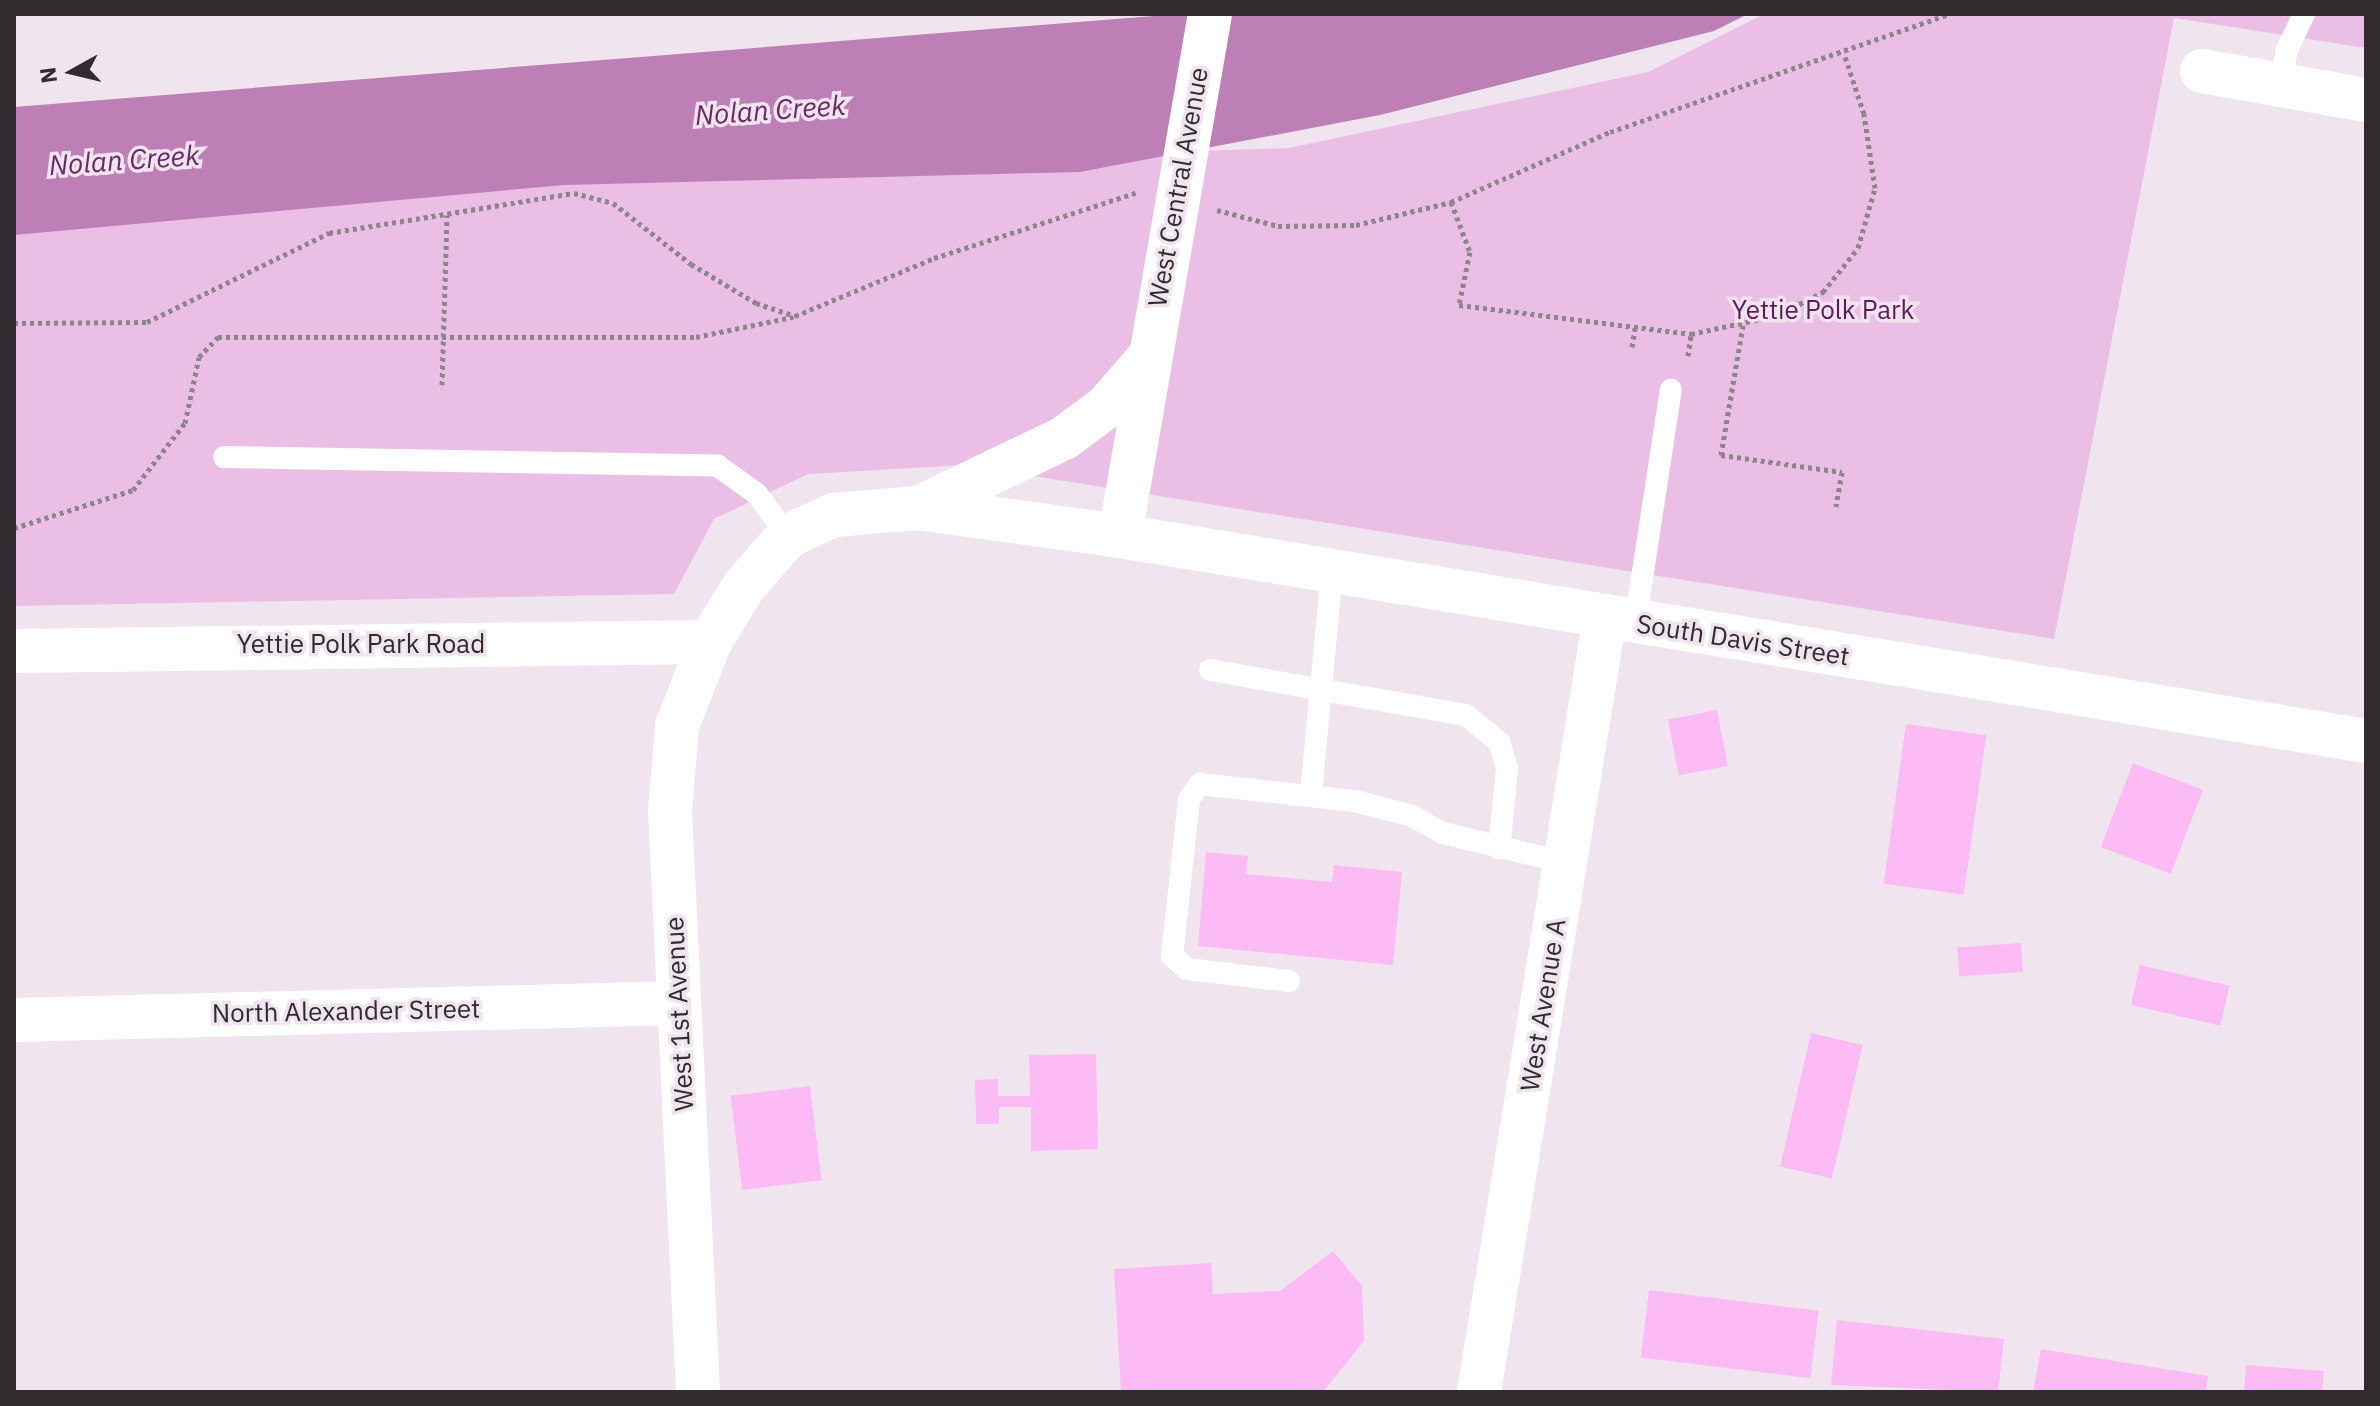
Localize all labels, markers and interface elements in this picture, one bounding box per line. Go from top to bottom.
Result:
north arrow [32,32,112,112]
street label: West Central Avenue [1142,65,1214,309]
text: N [32,66,63,85]
water label: Nolan Creek [694,88,846,132]
water label: Nolan Creek [48,138,200,182]
park label: Yettie Polk Park [1732,294,1914,326]
street label: South Davis Street [1634,608,1852,672]
street label: Yettie Polk Park Road [237,628,485,660]
street label: West 1st Avenue [658,916,700,1112]
street label: West Avenue A [1514,916,1572,1094]
street label: North Alexander Street [211,993,481,1029]

